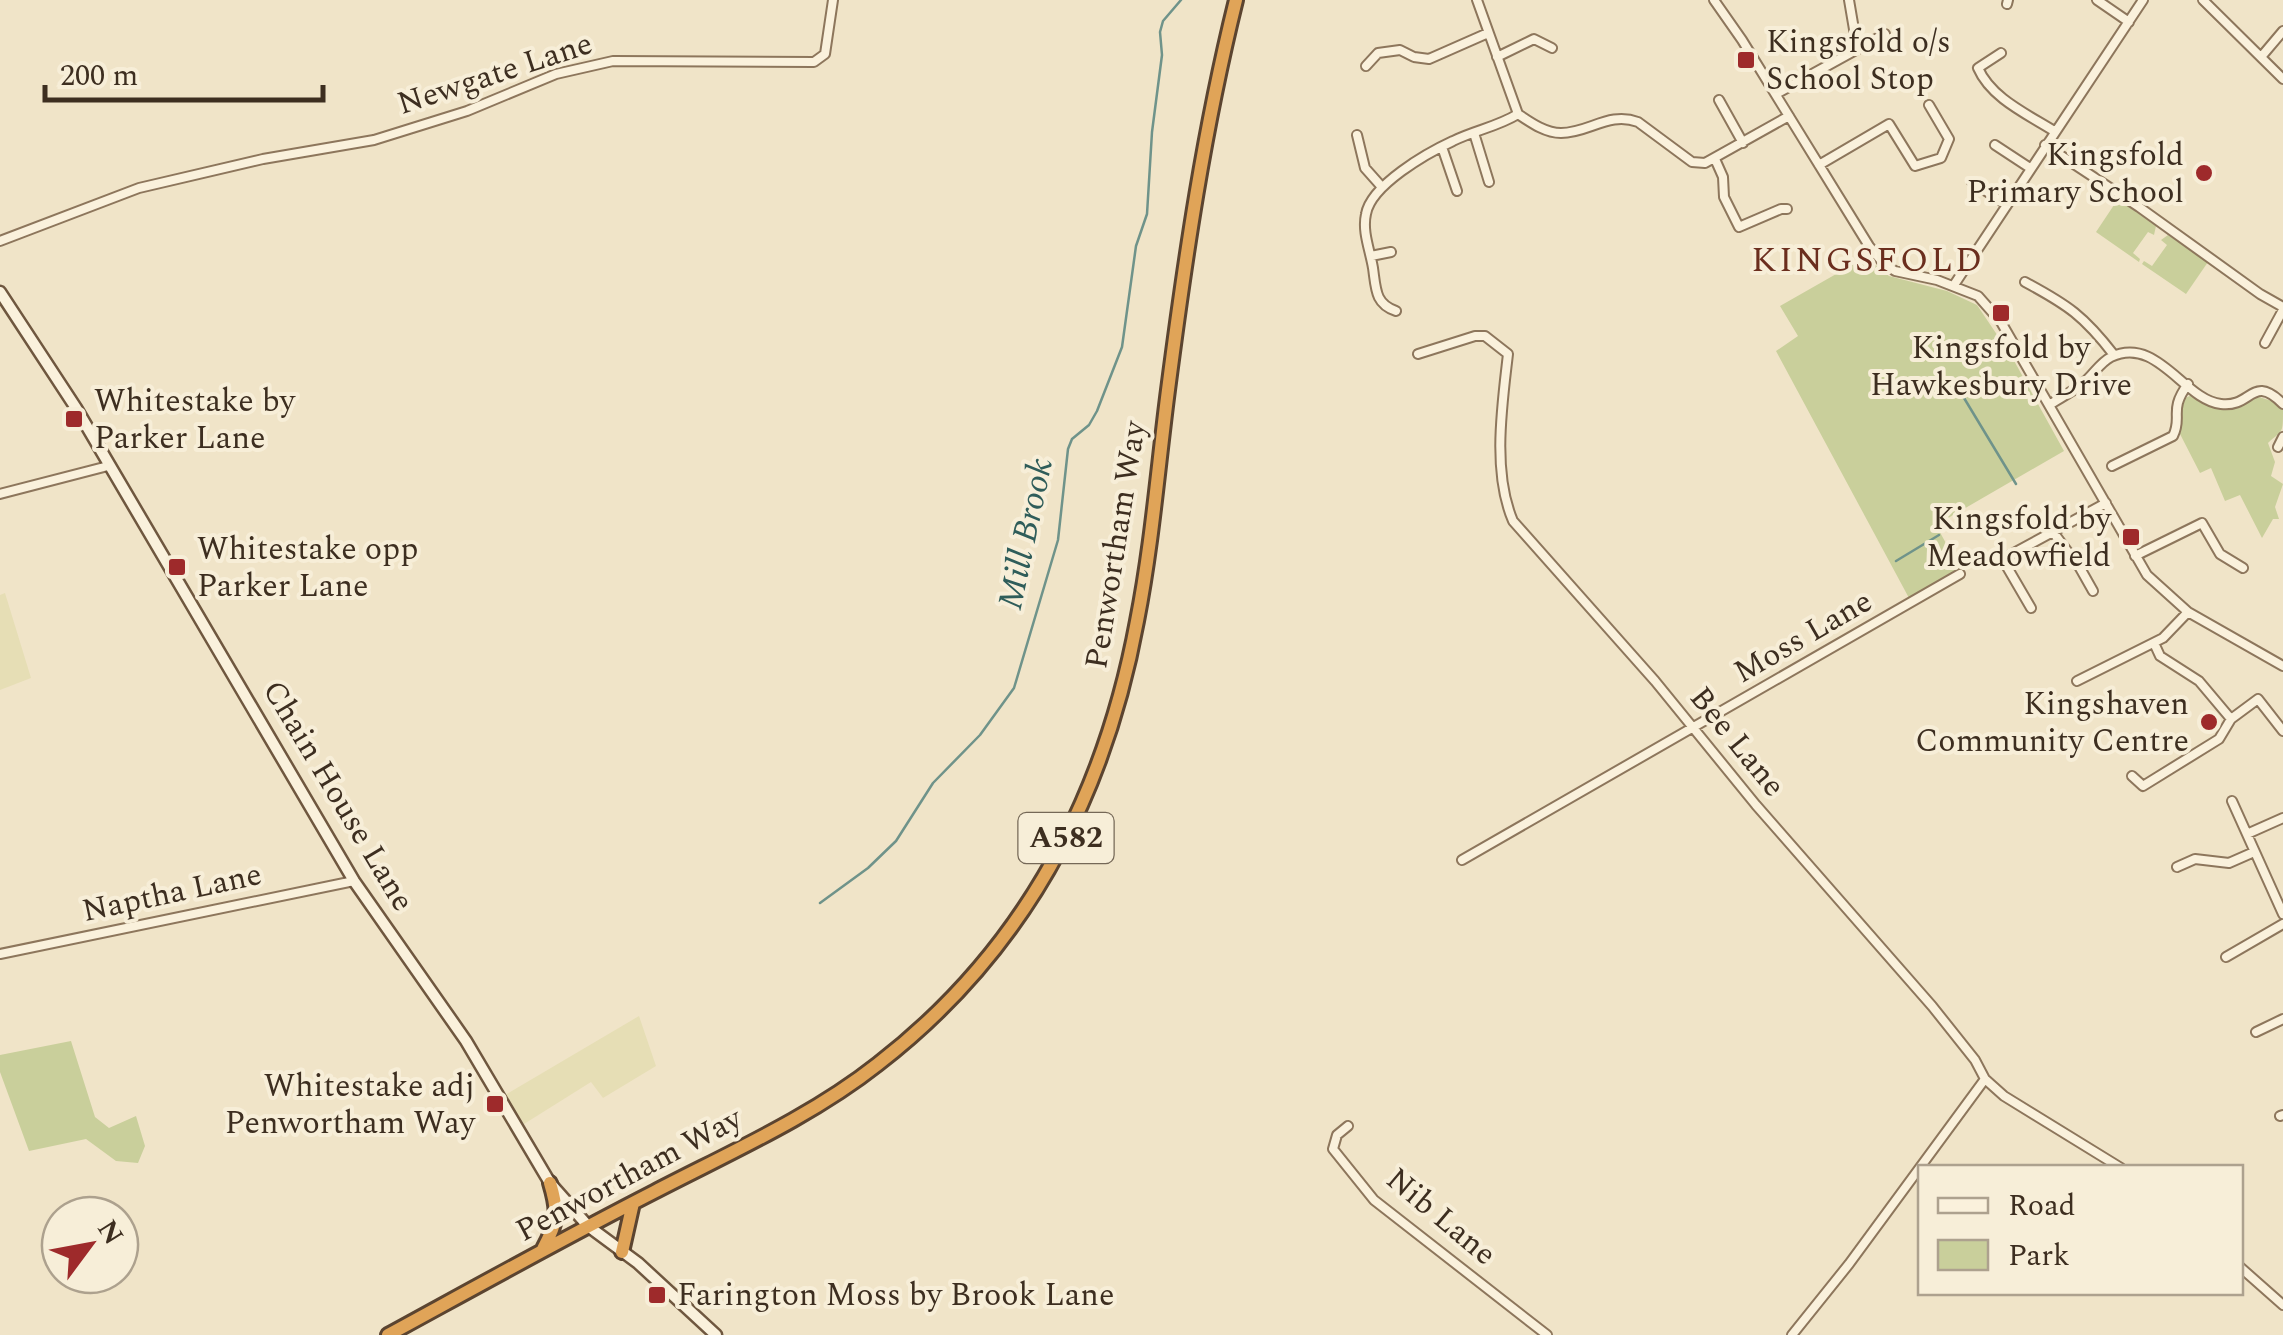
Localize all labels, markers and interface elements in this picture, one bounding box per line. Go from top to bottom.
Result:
place label: Kingsfold o/s School Stop [1766,18,1951,104]
street label: Newgate Lane [391,19,599,129]
scale bar [45,40,322,102]
marker: Kingsfold o/s School Stop [1735,49,1757,71]
text: 200 m [60,53,138,99]
place label: Kingsfold Primary School [1966,131,2184,217]
marker: Kingsfold Primary School [2193,162,2215,184]
district label: KINGSFOLD [1751,234,1985,287]
marker: Kingsfold by Hawkesbury Drive [1990,302,2012,324]
place label: Kingsfold by Hawkesbury Drive [1870,324,2132,410]
place label: Whitestake by Parker Lane [94,377,297,463]
marker: Whitestake by Parker Lane [63,408,85,430]
street label: Penwortham Way [1072,416,1160,672]
water label: Mill Brook [984,453,1068,615]
place label: Kingsfold by Meadowfield [1926,495,2113,581]
place label: Whitestake opp Parker Lane [197,525,418,611]
marker: Kingsfold by Meadowfield [2120,526,2142,548]
marker: Whitestake opp Parker Lane [166,556,188,578]
street label: Moss Lane [1724,577,1882,697]
street label: Chain House Lane [249,671,427,921]
street label: Bee Lane [1677,676,1797,808]
place label: Kingshaven Community Centre [1915,680,2189,766]
marker: Kingshaven Community Centre [2198,711,2220,733]
road number: A582 [1018,813,1114,863]
street label: Naptha Lane [78,850,266,936]
place label: Whitestake adj Penwortham Way [225,1062,477,1148]
marker: Whitestake adj Penwortham Way [484,1093,506,1115]
street label: Penwortham Way [507,1094,752,1255]
street label: Nib Lane [1375,1156,1507,1278]
legend [1918,1165,2243,1295]
text: Road [2008,1183,2076,1229]
north arrow [40,1195,140,1295]
text: N [86,1211,134,1254]
text: Park [2008,1233,2070,1279]
place label: Farington Moss by Brook Lane [677,1271,1114,1320]
marker: Farington Moss by Brook Lane [646,1284,668,1306]

